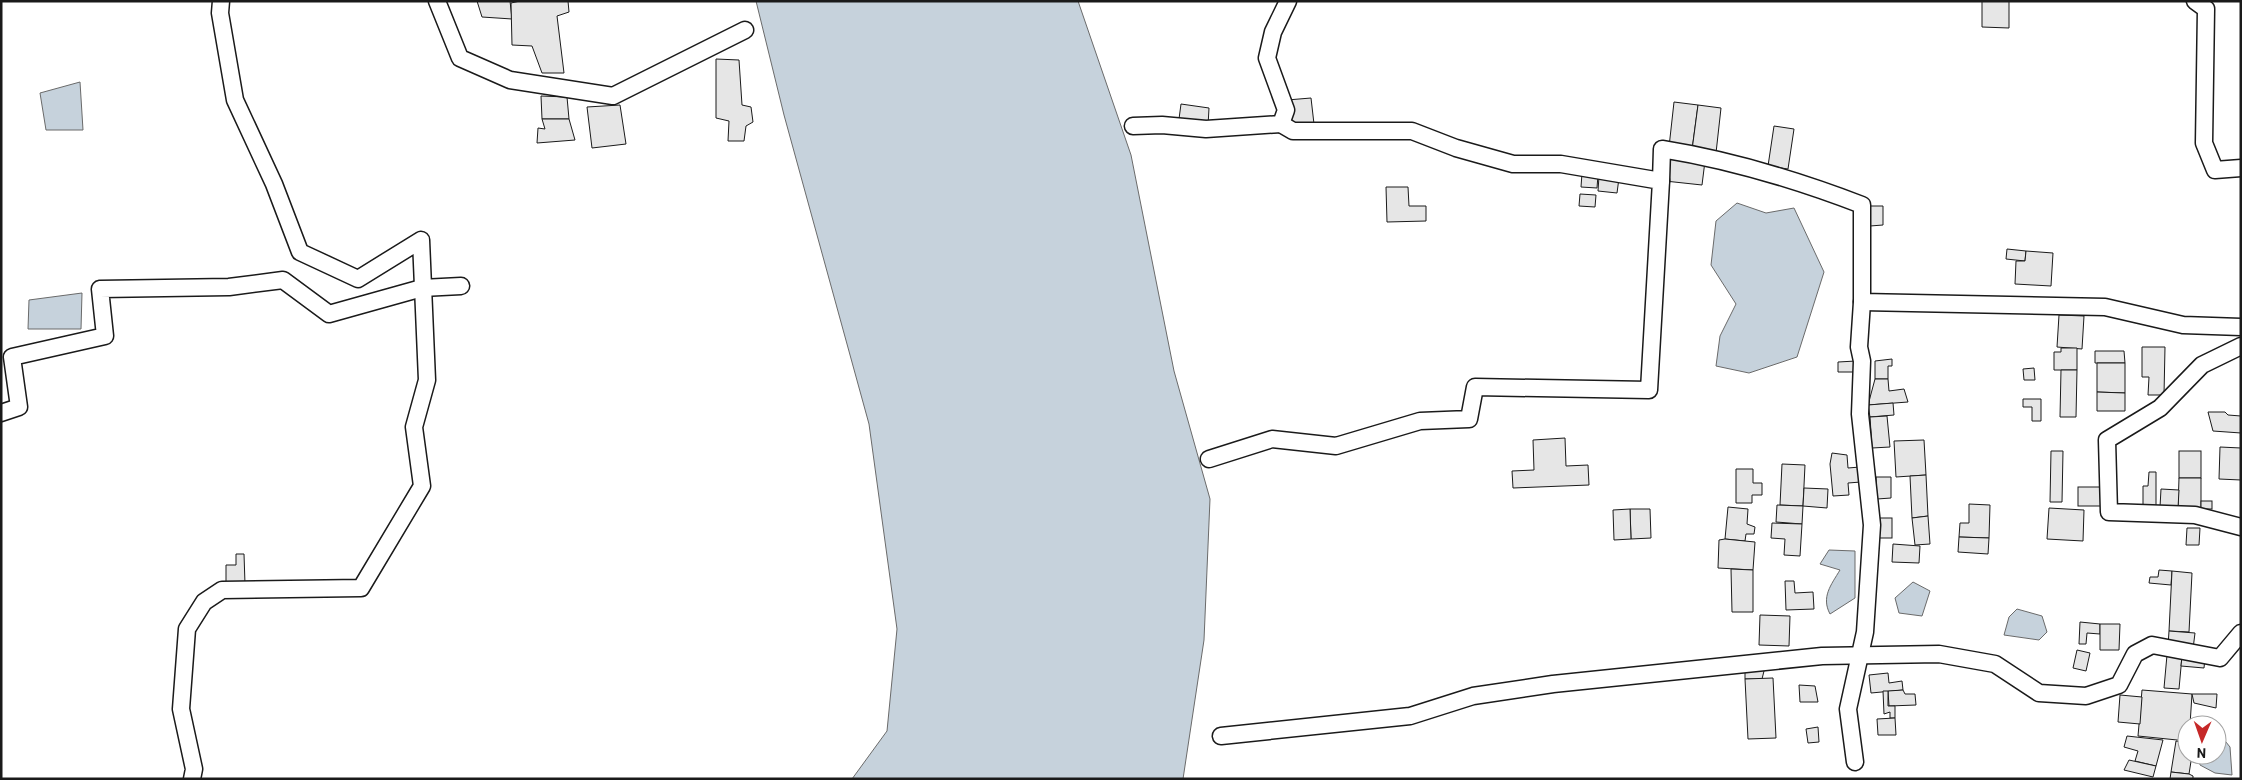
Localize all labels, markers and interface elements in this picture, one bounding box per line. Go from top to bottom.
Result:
north arrow [2177,715,2227,765]
text: N [2197,745,2206,762]

